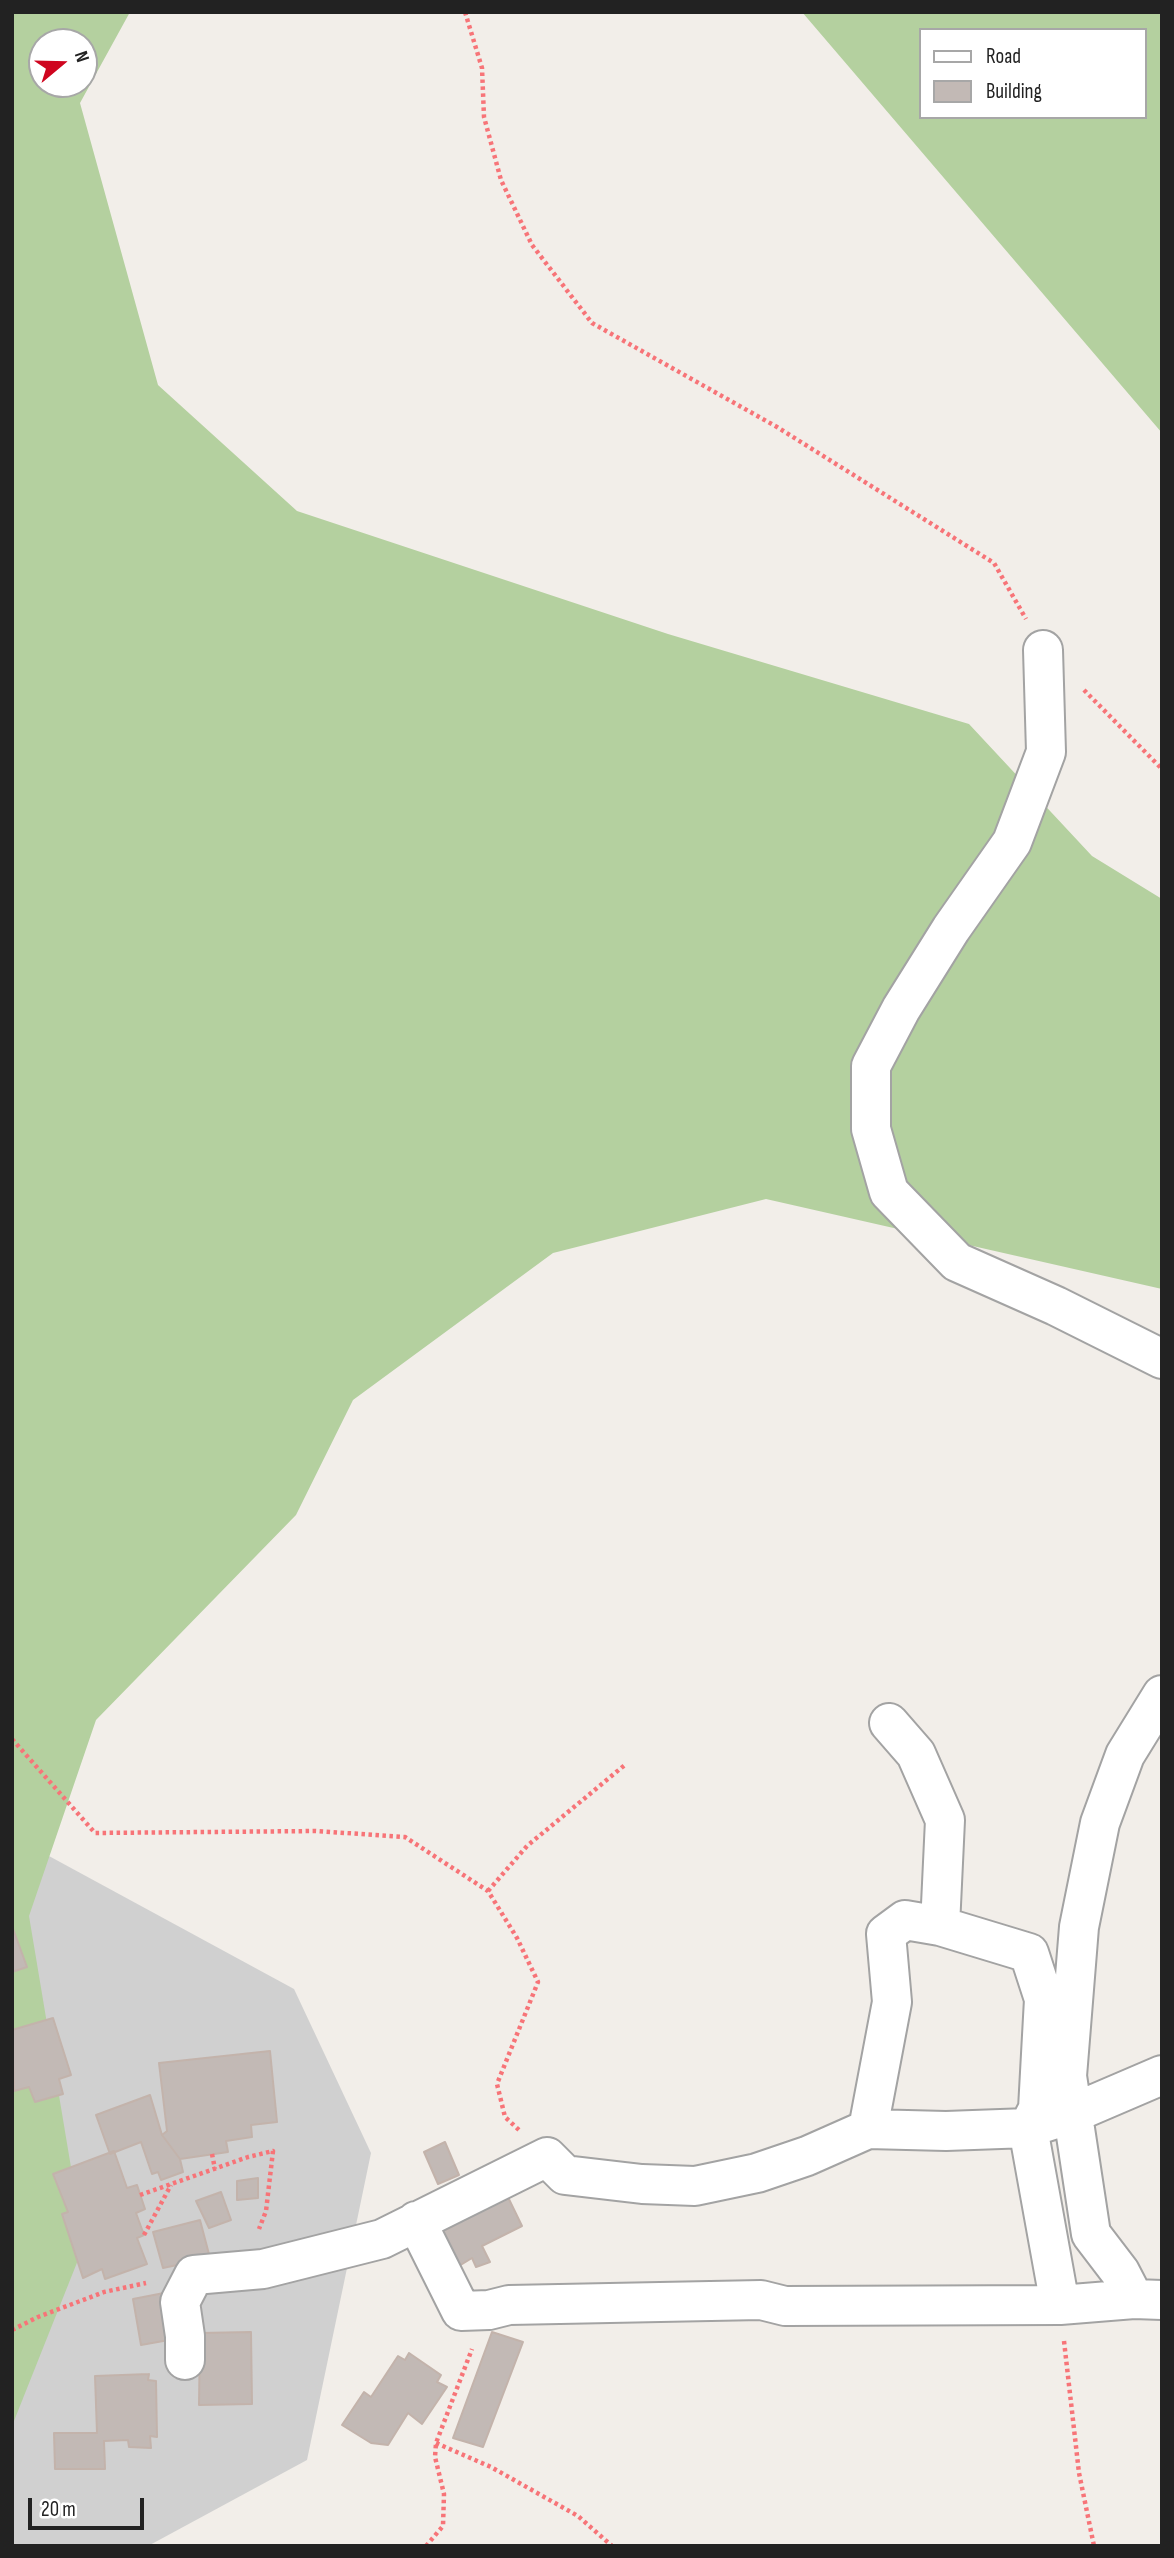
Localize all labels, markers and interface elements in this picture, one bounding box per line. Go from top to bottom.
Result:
north arrow [28,28,98,98]
legend [918,28,1146,119]
text: Road [986,44,1021,69]
text: N [69,48,94,65]
text: Building [986,79,1042,104]
scale bar [32,2484,147,2528]
text: 20 m [41,2497,76,2522]

